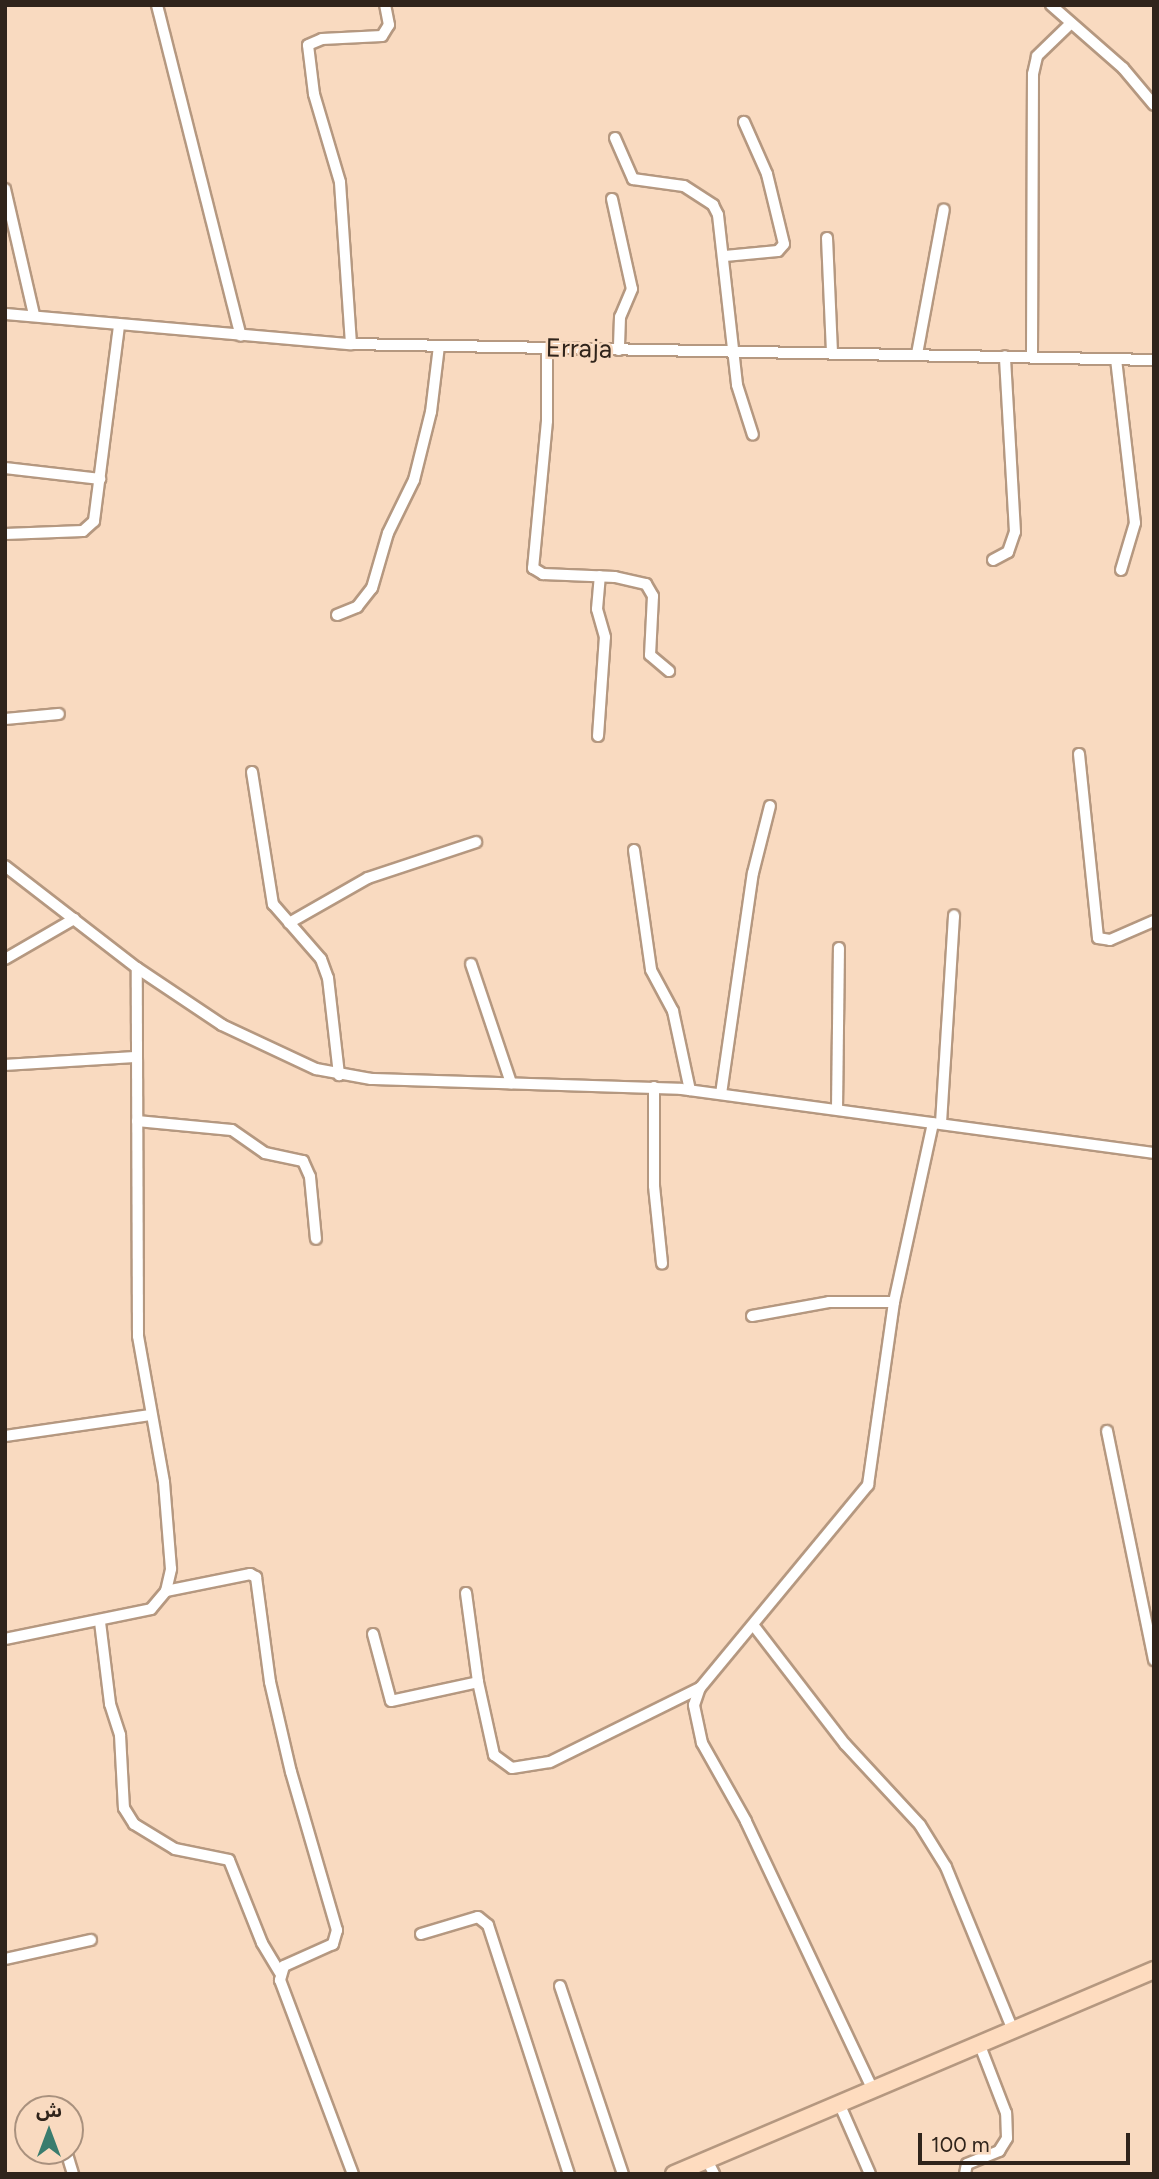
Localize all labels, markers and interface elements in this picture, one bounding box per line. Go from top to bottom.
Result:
street label: Erraja [545,333,613,365]
north arrow [14,2095,84,2165]
text: ش [36,2099,62,2122]
scale bar [921,2120,1133,2164]
text: 100 m [931,2132,990,2157]

